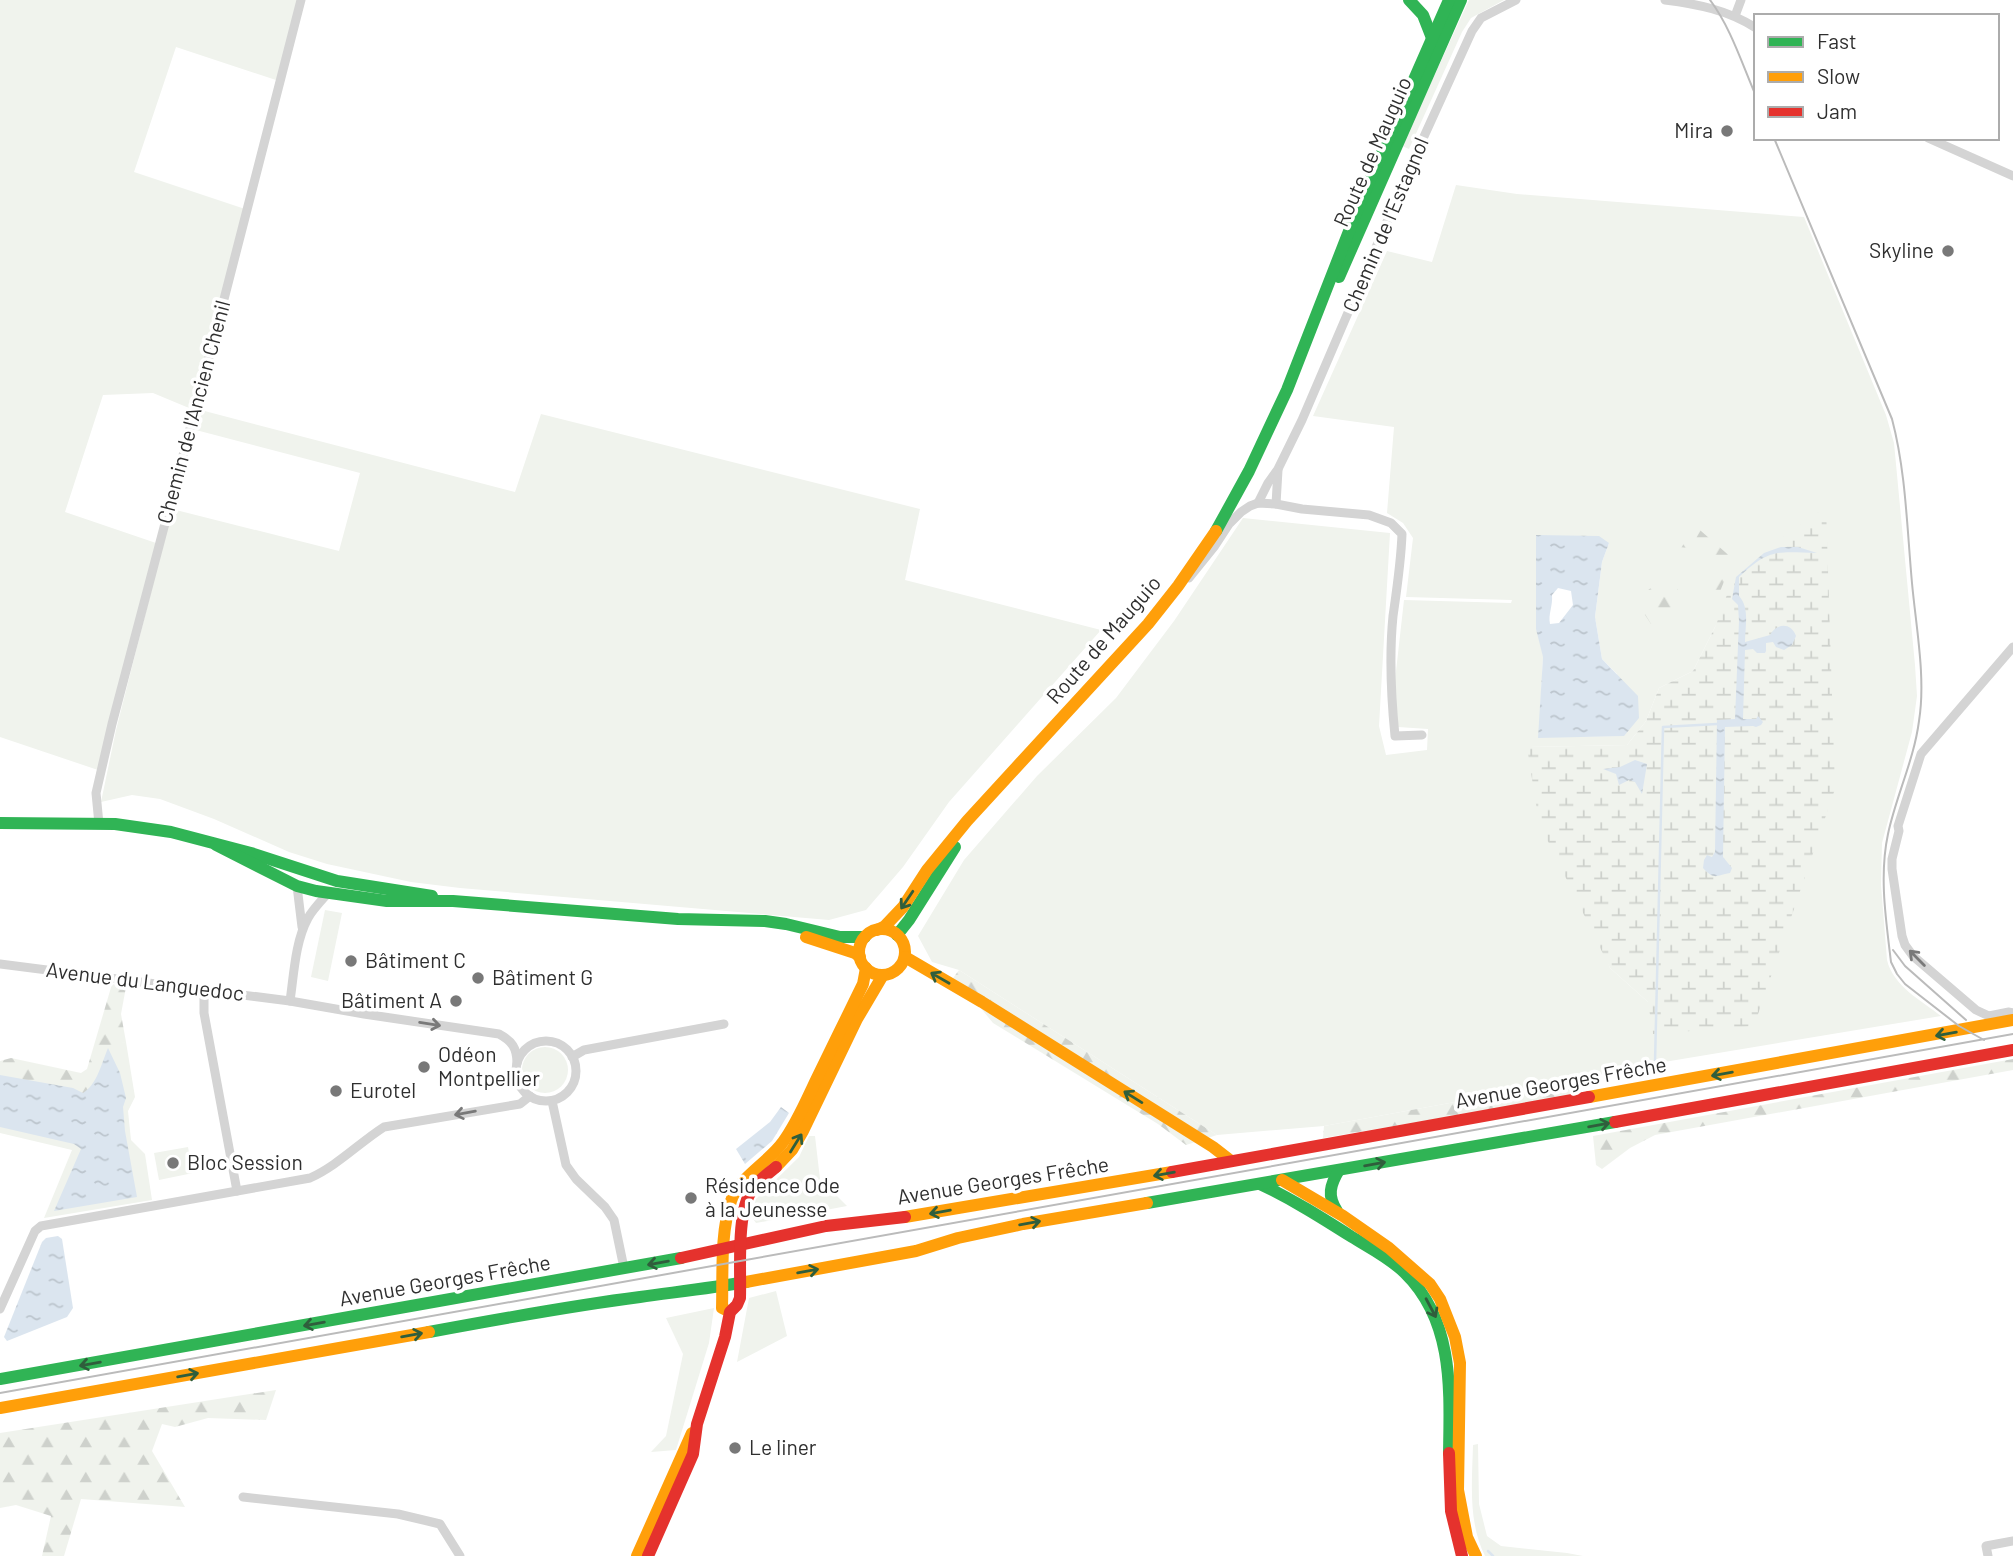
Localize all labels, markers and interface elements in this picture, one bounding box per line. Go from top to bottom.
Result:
legend [1754,14,1999,140]
text: Fast [1817,28,1857,53]
text: Slow [1817,63,1860,88]
street label: Route de Mauguio [1327,73,1416,230]
text: Jam [1817,98,1857,123]
place label: Mira [1674,117,1713,142]
marker: Mira [1719,123,1735,139]
street label: Chemin de l'Estagnol [1336,133,1433,316]
place label: Skyline [1869,237,1934,262]
marker: Skyline [1940,243,1956,259]
street label: Chemin de l'Ancien Chenil [151,297,234,526]
street label: Route de Mauguio [1040,570,1165,708]
one-way arrow [899,890,914,909]
place label: Bâtiment C [365,947,466,972]
one-way arrow [1909,950,1926,967]
marker: Bâtiment C [343,953,359,969]
street label: Avenue du Languedoc [45,956,246,1005]
place label: Bâtiment G [492,964,593,989]
marker: Bâtiment G [470,970,486,986]
one-way arrow [930,971,950,985]
place label: Bâtiment A [341,987,442,1012]
marker: Bâtiment A [448,993,464,1009]
one-way arrow [418,1018,441,1031]
one-way arrow [1935,1027,1958,1041]
place label: Odéon Montpellier [438,1041,540,1090]
street label: Avenue Georges Frêche [1453,1051,1668,1112]
marker: Odéon Montpellier [416,1059,432,1075]
one-way arrow [1711,1068,1734,1081]
place label: Eurotel [350,1077,416,1102]
marker: Eurotel [328,1083,344,1099]
one-way arrow [1124,1089,1144,1103]
one-way arrow [454,1107,477,1120]
one-way arrow [1587,1118,1610,1131]
one-way arrow [789,1133,803,1153]
place label: Bloc Session [187,1149,303,1174]
street label: Avenue Georges Frêche [895,1150,1110,1209]
marker: Bloc Session [165,1155,181,1171]
one-way arrow [1363,1157,1386,1170]
one-way arrow [1153,1168,1176,1181]
place label: Résidence Ode à la Jeunesse [705,1172,840,1221]
marker: Résidence Ode à la Jeunesse [683,1190,699,1206]
one-way arrow [929,1206,952,1220]
one-way arrow [1018,1216,1041,1229]
street label: Avenue Georges Frêche [337,1249,552,1310]
one-way arrow [647,1257,670,1270]
one-way arrow [796,1263,819,1277]
one-way arrow [1424,1298,1438,1318]
one-way arrow [303,1318,326,1331]
one-way arrow [400,1328,423,1341]
one-way arrow [79,1358,102,1371]
one-way arrow [176,1368,199,1381]
place label: Le liner [749,1434,817,1459]
marker: Le liner [727,1440,743,1456]

